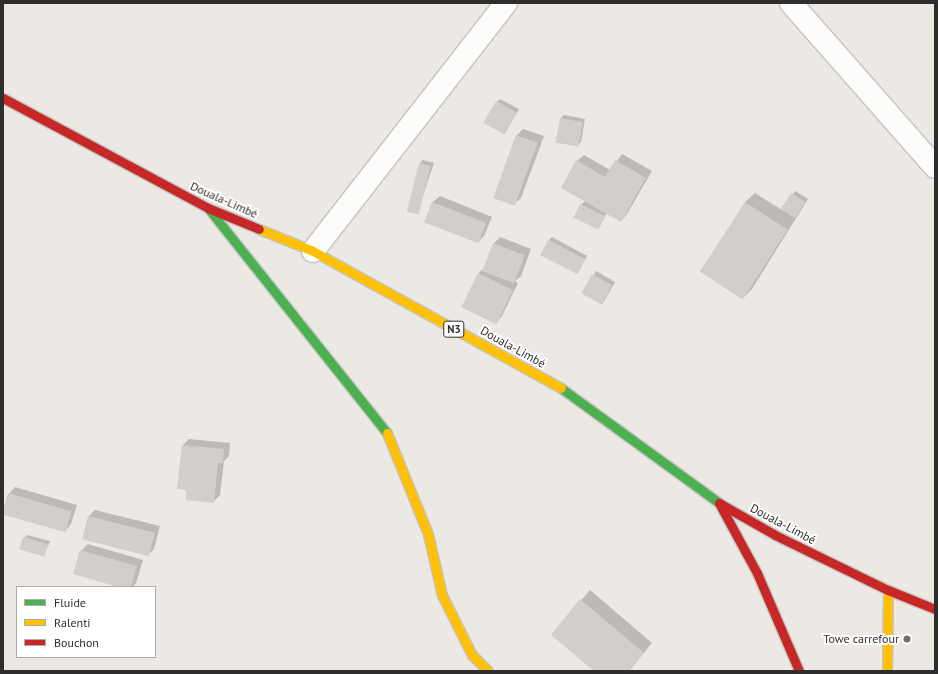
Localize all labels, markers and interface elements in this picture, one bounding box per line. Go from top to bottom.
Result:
street label: Douala-Limbé [188,179,260,221]
road number: N3 [443,320,465,338]
street label: Douala-Limbé [478,323,548,371]
street label: Douala-Limbé [748,501,818,547]
legend [16,586,156,658]
text: Fluide [54,595,86,610]
text: Ralenti [54,615,90,630]
place label: Towe carrefour [823,632,899,646]
marker: Towe carrefour [902,634,912,644]
text: Bouchon [54,635,99,650]

